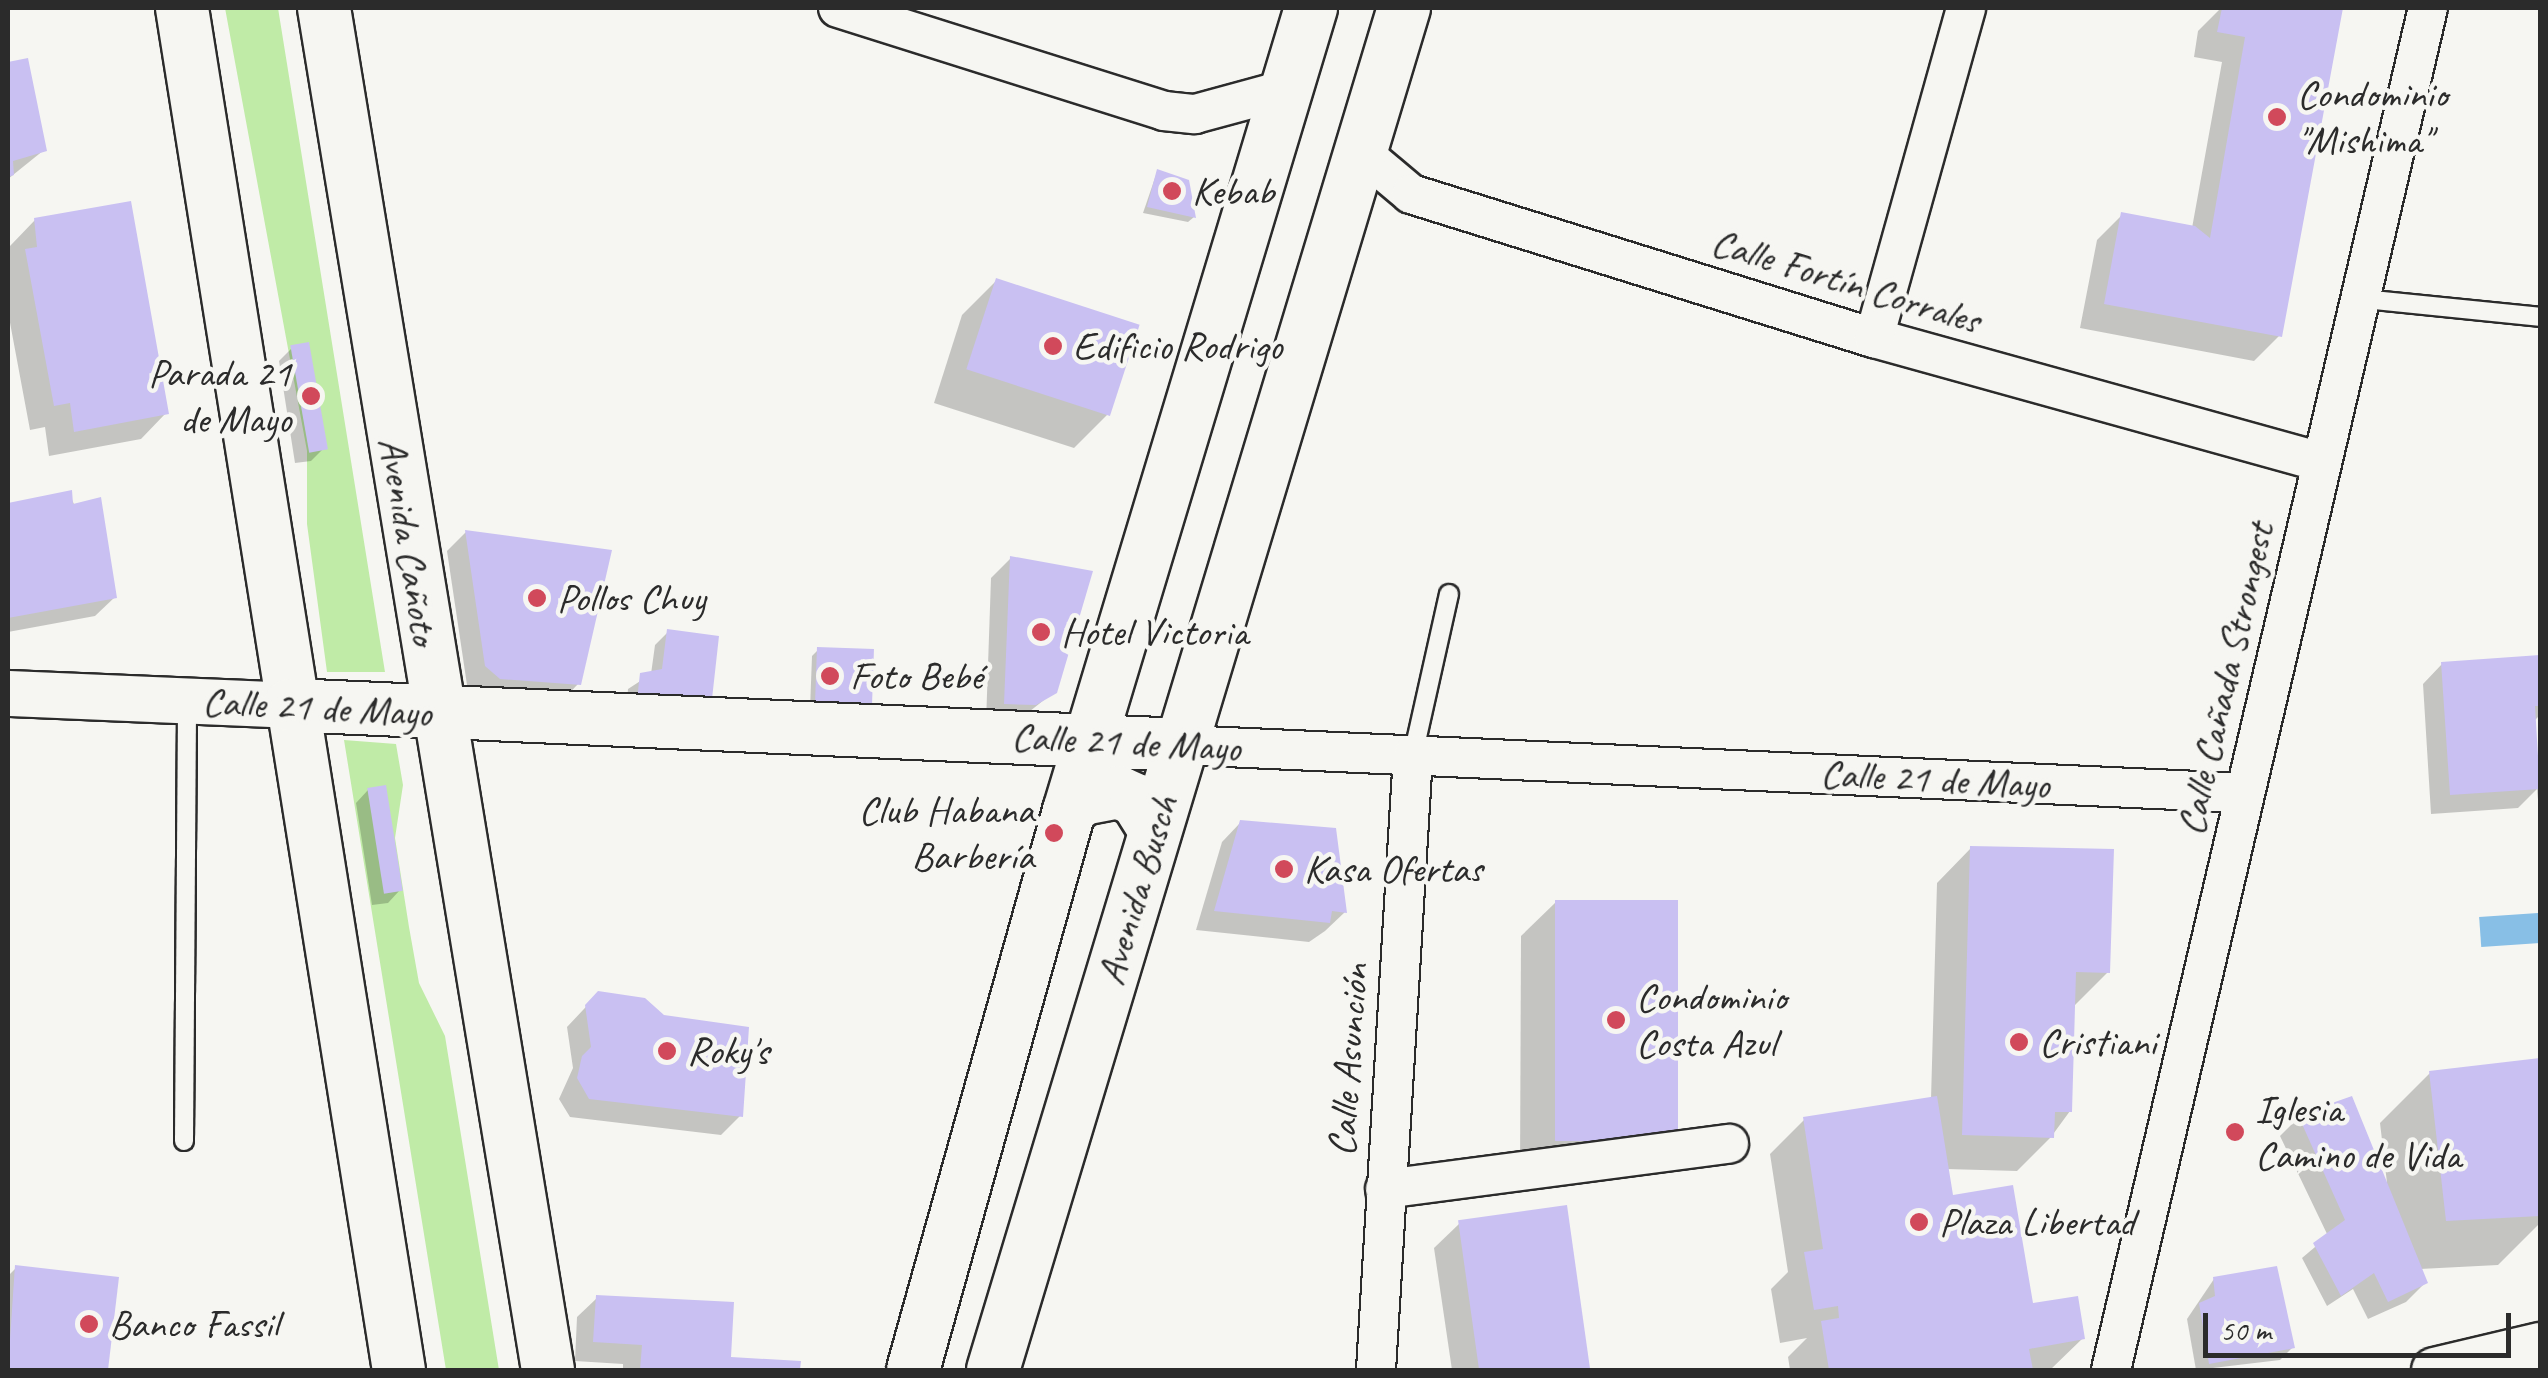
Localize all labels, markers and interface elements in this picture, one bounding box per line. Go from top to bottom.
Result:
place label: Condominio "Mishima" [2297,70,2447,164]
marker: Condominio "Mishima" [2266,106,2288,128]
place label: Kebab [1192,167,1274,215]
marker: Kebab [1161,180,1183,202]
street label: Calle Fortín Corrales [1706,217,1986,345]
place label: Edificio Rodrigo [1073,322,1282,370]
marker: Edificio Rodrigo [1042,335,1064,357]
place label: Parada 21 de Mayo [148,349,291,443]
marker: Parada 21 de Mayo [300,385,322,407]
street label: Avenida Cañoto [369,434,449,648]
street label: Calle Cañada Strongest [2166,518,2284,840]
place label: Pollos Chuy [557,574,705,622]
marker: Pollos Chuy [526,587,548,609]
place label: Hotel Victoria [1061,608,1248,656]
marker: Hotel Victoria [1030,621,1052,643]
place label: Foto Bebé [850,652,983,700]
marker: Foto Bebé [819,665,841,687]
street label: Calle 21 de Mayo [201,677,433,737]
street label: Calle 21 de Mayo [1010,712,1242,772]
street label: Calle 21 de Mayo [1819,749,2051,809]
place label: Club Habana Barbería [858,786,1034,880]
street label: Avenida Busch [1086,790,1188,990]
marker: Club Habana Barbería [1043,822,1065,844]
place label: Kasa Ofertas [1304,845,1482,893]
marker: Kasa Ofertas [1273,858,1295,880]
street label: Calle Asunción [1317,962,1379,1158]
place label: Condominio Costa Azul [1636,973,1786,1067]
marker: Condominio Costa Azul [1605,1009,1627,1031]
place label: Cristiani [2039,1018,2156,1066]
place label: Roky's [687,1027,769,1075]
marker: Cristiani [2008,1031,2030,1053]
marker: Roky's [656,1040,678,1062]
place label: Iglesia Camino de Vida [2255,1085,2460,1179]
marker: Iglesia Camino de Vida [2224,1121,2246,1143]
place label: Plaza Libertad [1939,1198,2136,1246]
marker: Plaza Libertad [1908,1211,1930,1233]
scale bar [2208,1293,2516,1355]
place label: Banco Fassil [109,1300,279,1348]
text: 50 m [2220,1311,2271,1349]
marker: Banco Fassil [78,1313,100,1335]

